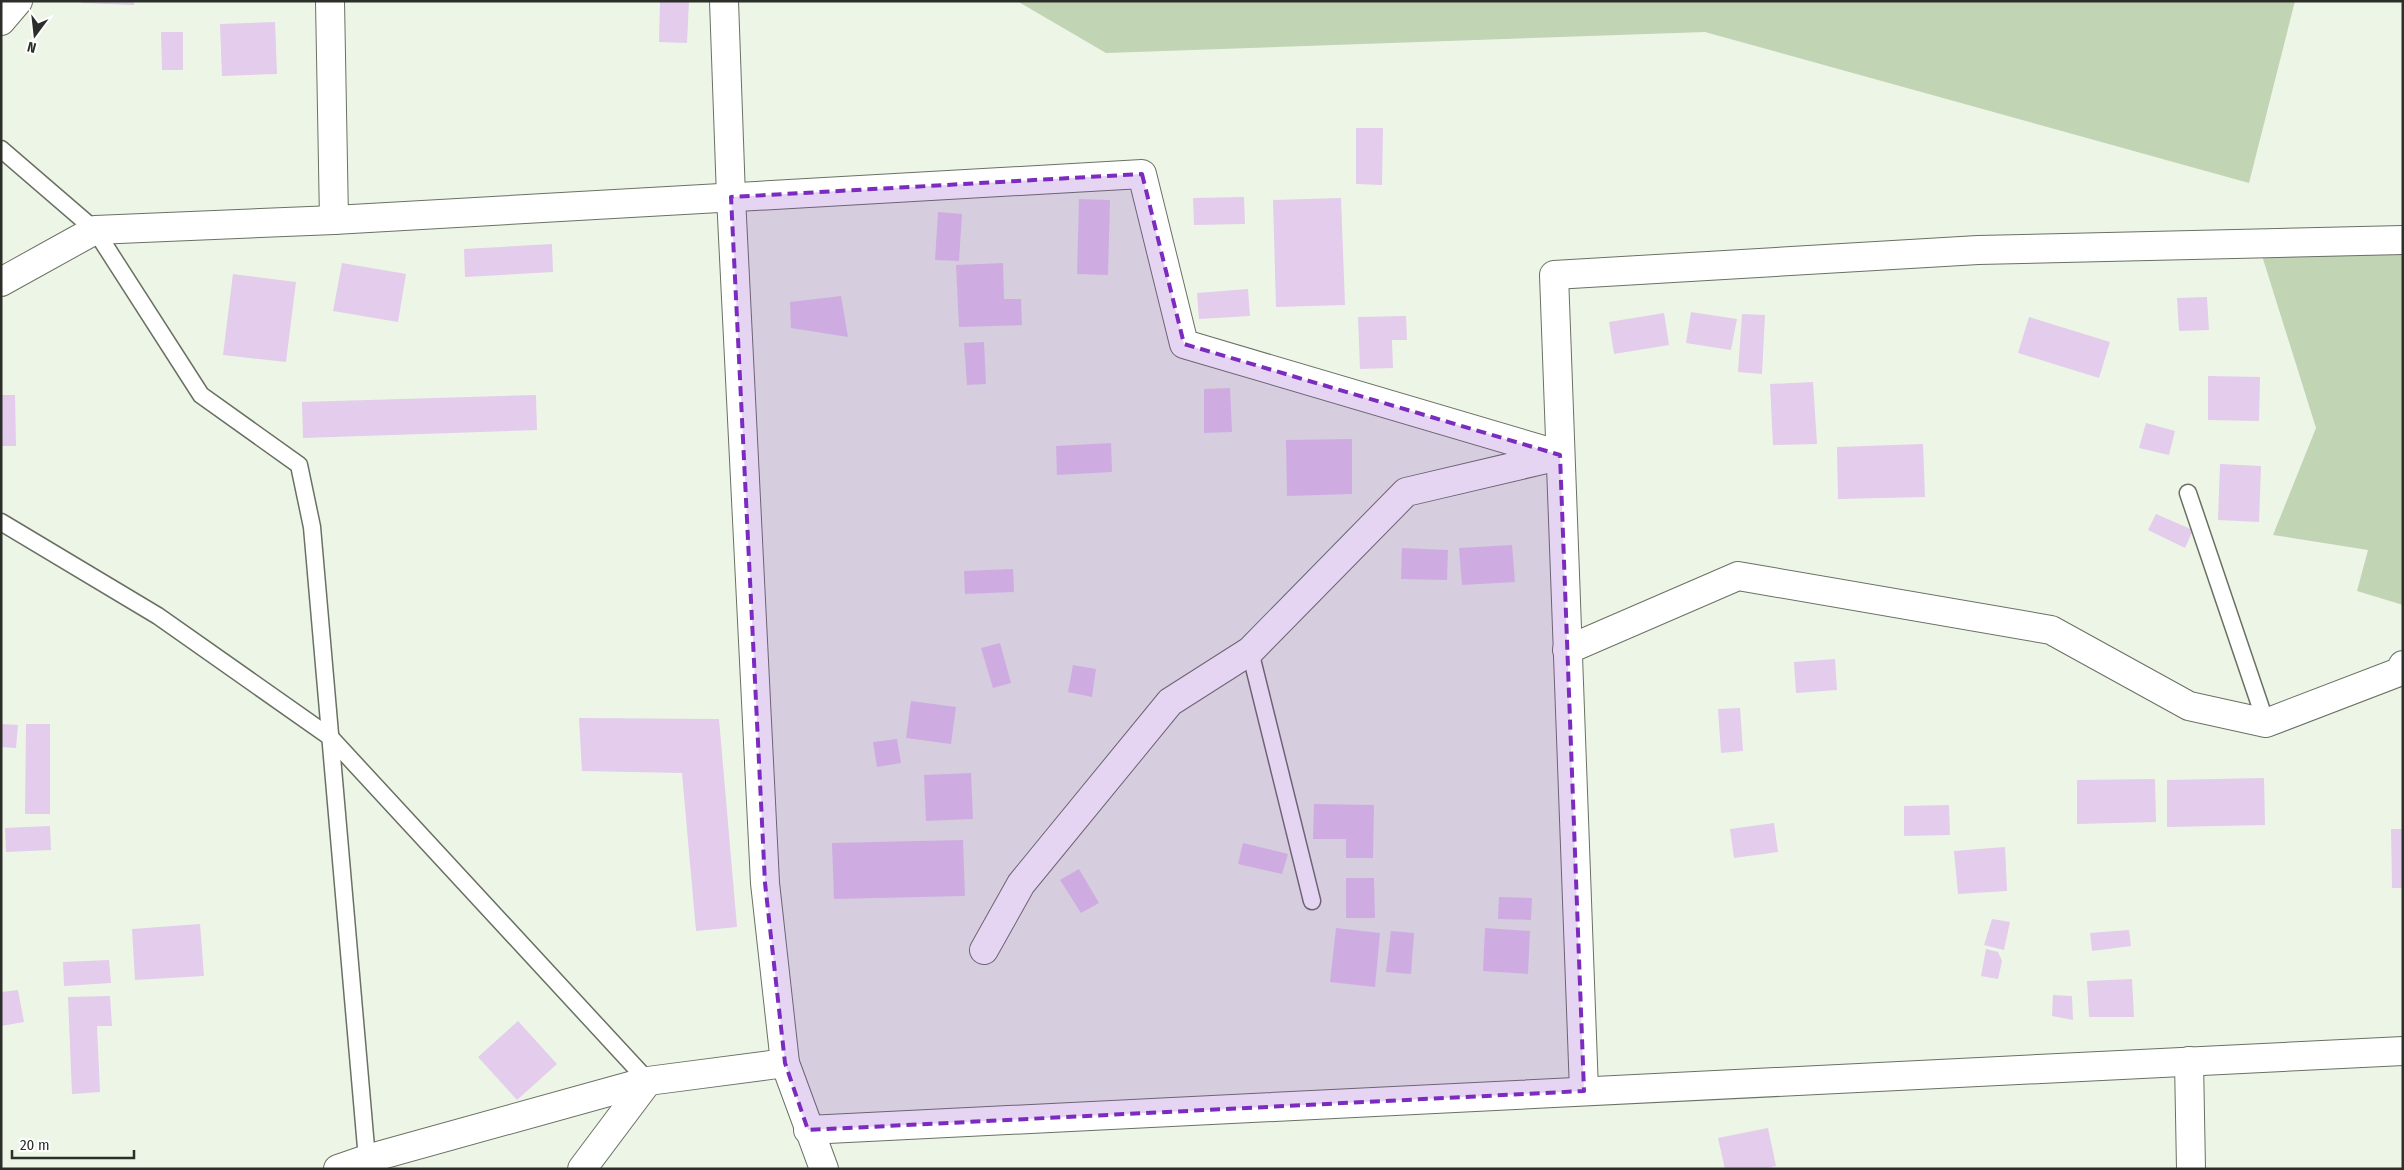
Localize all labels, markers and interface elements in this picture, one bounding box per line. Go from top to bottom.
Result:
north arrow [10,10,60,60]
text: N [26,38,38,56]
scale bar [12,1128,135,1160]
text: 20 m [20,1136,50,1154]

